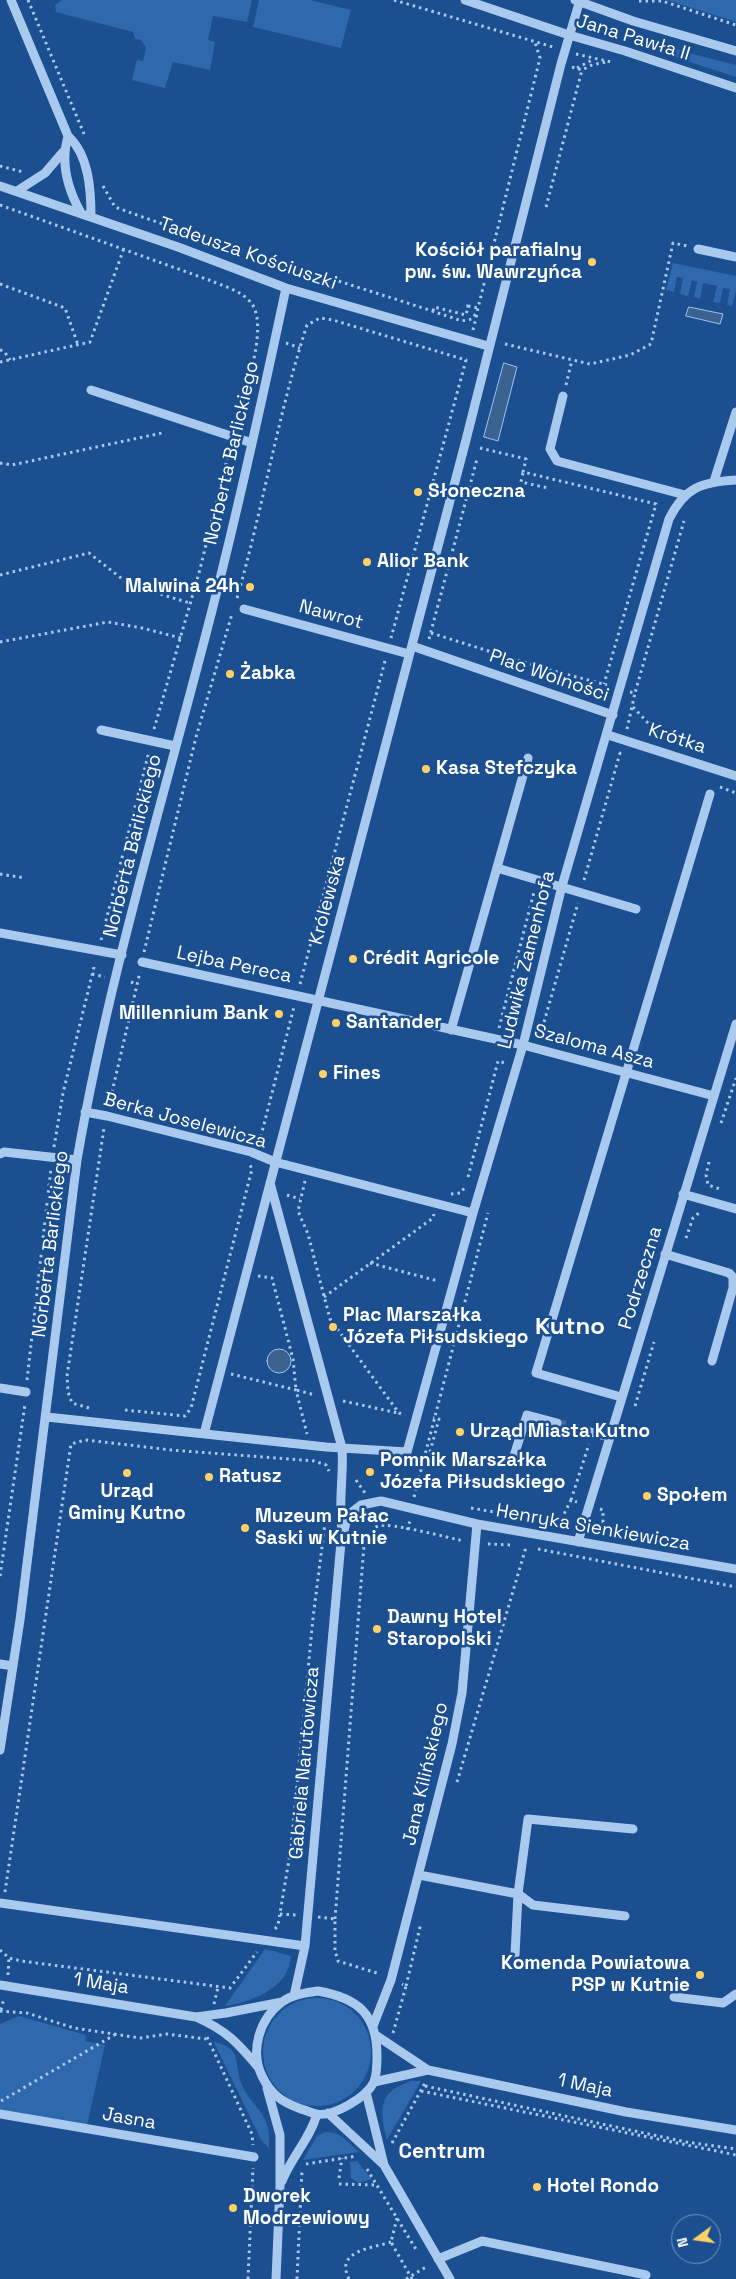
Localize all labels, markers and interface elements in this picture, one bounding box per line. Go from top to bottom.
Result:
street label: Jana Pawła II [573,10,693,66]
street label: Tadeusza Kościuszki [156,213,340,295]
place label: Kościół parafialny pw. św. Wawrzyńca [404,240,582,284]
marker: Kościół parafialny pw. św. Wawrzyńca [586,256,598,268]
street label: Norberta Barlickiego [200,359,264,547]
place label: Słoneczna [428,481,525,503]
marker: Słoneczna [412,486,424,498]
place label: Alior Bank [377,551,469,573]
marker: Alior Bank [361,556,373,568]
place label: Malwina 24h [125,576,240,598]
marker: Malwina 24h [244,581,256,593]
street label: Nawrot [296,596,366,634]
street label: Plac Wolności [486,645,612,707]
place label: Żabka [240,663,296,685]
marker: Żabka [224,668,236,680]
street label: Krótka [645,719,709,759]
street label: Norberta Barlickiego [99,752,167,940]
place label: Kasa Stefczyka [436,758,577,780]
marker: Kasa Stefczyka [420,763,432,775]
street label: Królewska [305,853,351,947]
street label: Ludwika Zamenhofa [494,868,560,1052]
street label: Lejba Pereca [174,942,294,988]
place label: Crédit Agricole [363,948,500,970]
marker: Crédit Agricole [347,953,359,965]
place label: Millennium Bank [119,1003,269,1025]
marker: Millennium Bank [273,1008,285,1020]
place label: Santander [346,1012,442,1034]
marker: Santander [330,1017,342,1029]
street label: Szaloma Asza [531,1020,657,1074]
place label: Fines [333,1063,381,1085]
marker: Fines [317,1068,329,1080]
street label: Berka Joselewicza [101,1088,269,1154]
street label: Norberta Barlickiego [28,1149,74,1339]
street label: Podrzeczna [615,1224,667,1332]
place label: Plac Marszałka Józefa Piłsudskiego [343,1305,528,1349]
district label: Kutno [535,1313,605,1341]
marker: Plac Marszałka Józefa Piłsudskiego [327,1321,339,1333]
place label: Urząd Miasta Kutno [470,1421,650,1443]
marker: Urząd Miasta Kutno [454,1426,466,1438]
place label: Pomnik Marszałka Józefa Piłsudskiego [380,1450,565,1494]
place label: Ratusz [219,1466,281,1488]
marker: Pomnik Marszałka Józefa Piłsudskiego [364,1466,376,1478]
marker: Urząd Gminy Kutno [121,1467,133,1479]
marker: Ratusz [203,1471,215,1483]
place label: Urząd Gminy Kutno [68,1481,186,1525]
place label: Społem [657,1485,727,1507]
marker: Społem [641,1490,653,1502]
street label: Henryka Sienkiewicza [494,1500,692,1556]
place label: Muzeum Pałac Saski w Kutnie [255,1506,389,1550]
marker: Muzeum Pałac Saski w Kutnie [239,1522,251,1534]
place label: Dawny Hotel Staropolski [387,1607,502,1651]
marker: Dawny Hotel Staropolski [371,1623,383,1635]
street label: Gabriela Narutowicza [285,1666,325,1860]
street label: Jana Kilińskiego [398,1700,454,1848]
place label: Komenda Powiatowa PSP w Kutnie [501,1953,690,1997]
street label: 1 Maja [72,1968,130,2000]
marker: Komenda Powiatowa PSP w Kutnie [694,1969,706,1981]
street label: 1 Maja [555,2069,615,2103]
street label: Jasna [100,2103,158,2135]
district label: Centrum [398,2139,486,2165]
place label: Hotel Rondo [547,2176,659,2198]
marker: Hotel Rondo [531,2181,543,2193]
place label: Dworek Modrzewiowy [243,2186,370,2230]
marker: Dworek Modrzewiowy [227,2202,239,2214]
north arrow [671,2214,721,2264]
text: N [673,2236,692,2249]

